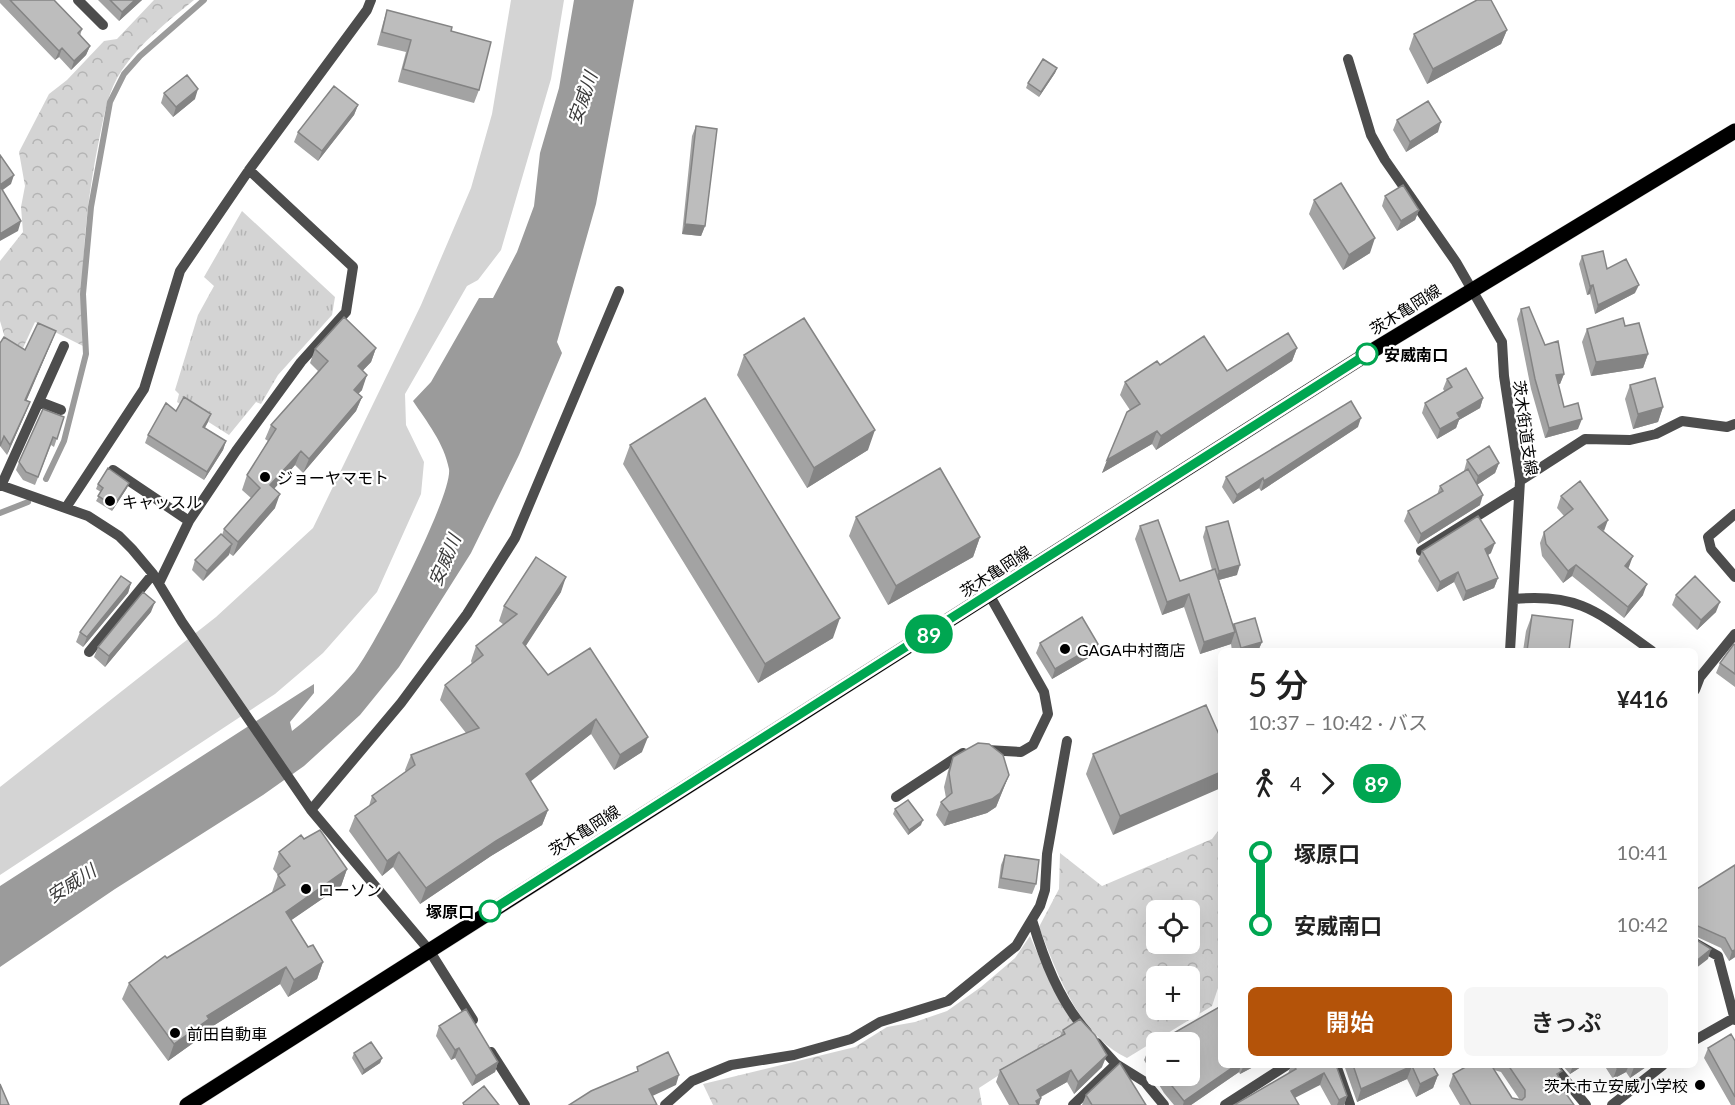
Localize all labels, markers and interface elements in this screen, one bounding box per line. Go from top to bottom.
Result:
water label: 安威川 [563,67,602,127]
street label: 茨木亀岡線 [1366,280,1444,338]
marker: 安威南口 [1356,343,1378,365]
place label: 安威南口 [1384,345,1448,364]
street label: 茨木街道支線 [1510,379,1542,477]
place label: ジョーヤマモト [277,468,389,487]
marker: ジョーヤマモト [258,470,272,484]
place label: キャッスル [122,492,202,511]
marker: キャッスル [103,494,117,508]
water label: 安威川 [423,529,465,589]
street label: 茨木亀岡線 [956,541,1034,601]
line badge: 89 [902,614,956,654]
text: 89 [917,622,941,647]
place label: GAGA中村商店 [1077,640,1186,659]
marker: GAGA中村商店 [1058,642,1072,656]
text: 5 分 [1248,664,1308,704]
text: ¥416 [1617,686,1668,713]
text: 10:37 – 10:42 · バス [1248,710,1428,734]
icon: walk [1248,767,1281,800]
icon: forward [1311,767,1344,800]
text: 4 [1290,771,1302,795]
text: 89 [1365,771,1389,796]
street label: 茨木亀岡線 [545,801,623,859]
text: 塚原口 [1294,840,1360,867]
text: 10:41 [1617,840,1668,864]
water label: 安威川 [42,858,101,907]
place label: ローソン [318,880,382,899]
marker: ローソン [299,882,313,896]
marker: 塚原口 [479,900,501,922]
map controls [1146,900,1200,1086]
button: locate [1146,900,1200,954]
place label: 塚原口 [426,902,474,921]
text: 安威南口 [1294,912,1382,939]
text: 10:42 [1617,912,1668,936]
button: + [1146,966,1200,1020]
button: 開始 [1248,987,1452,1056]
button: きっぷ [1464,987,1668,1056]
place label: 前田自動車 [187,1024,267,1043]
marker: 前田自動車 [168,1026,182,1040]
button: − [1146,1032,1200,1086]
place label: 茨木市立安威小学校 [1544,1076,1688,1095]
marker: 茨木市立安威小学校 [1693,1078,1707,1092]

